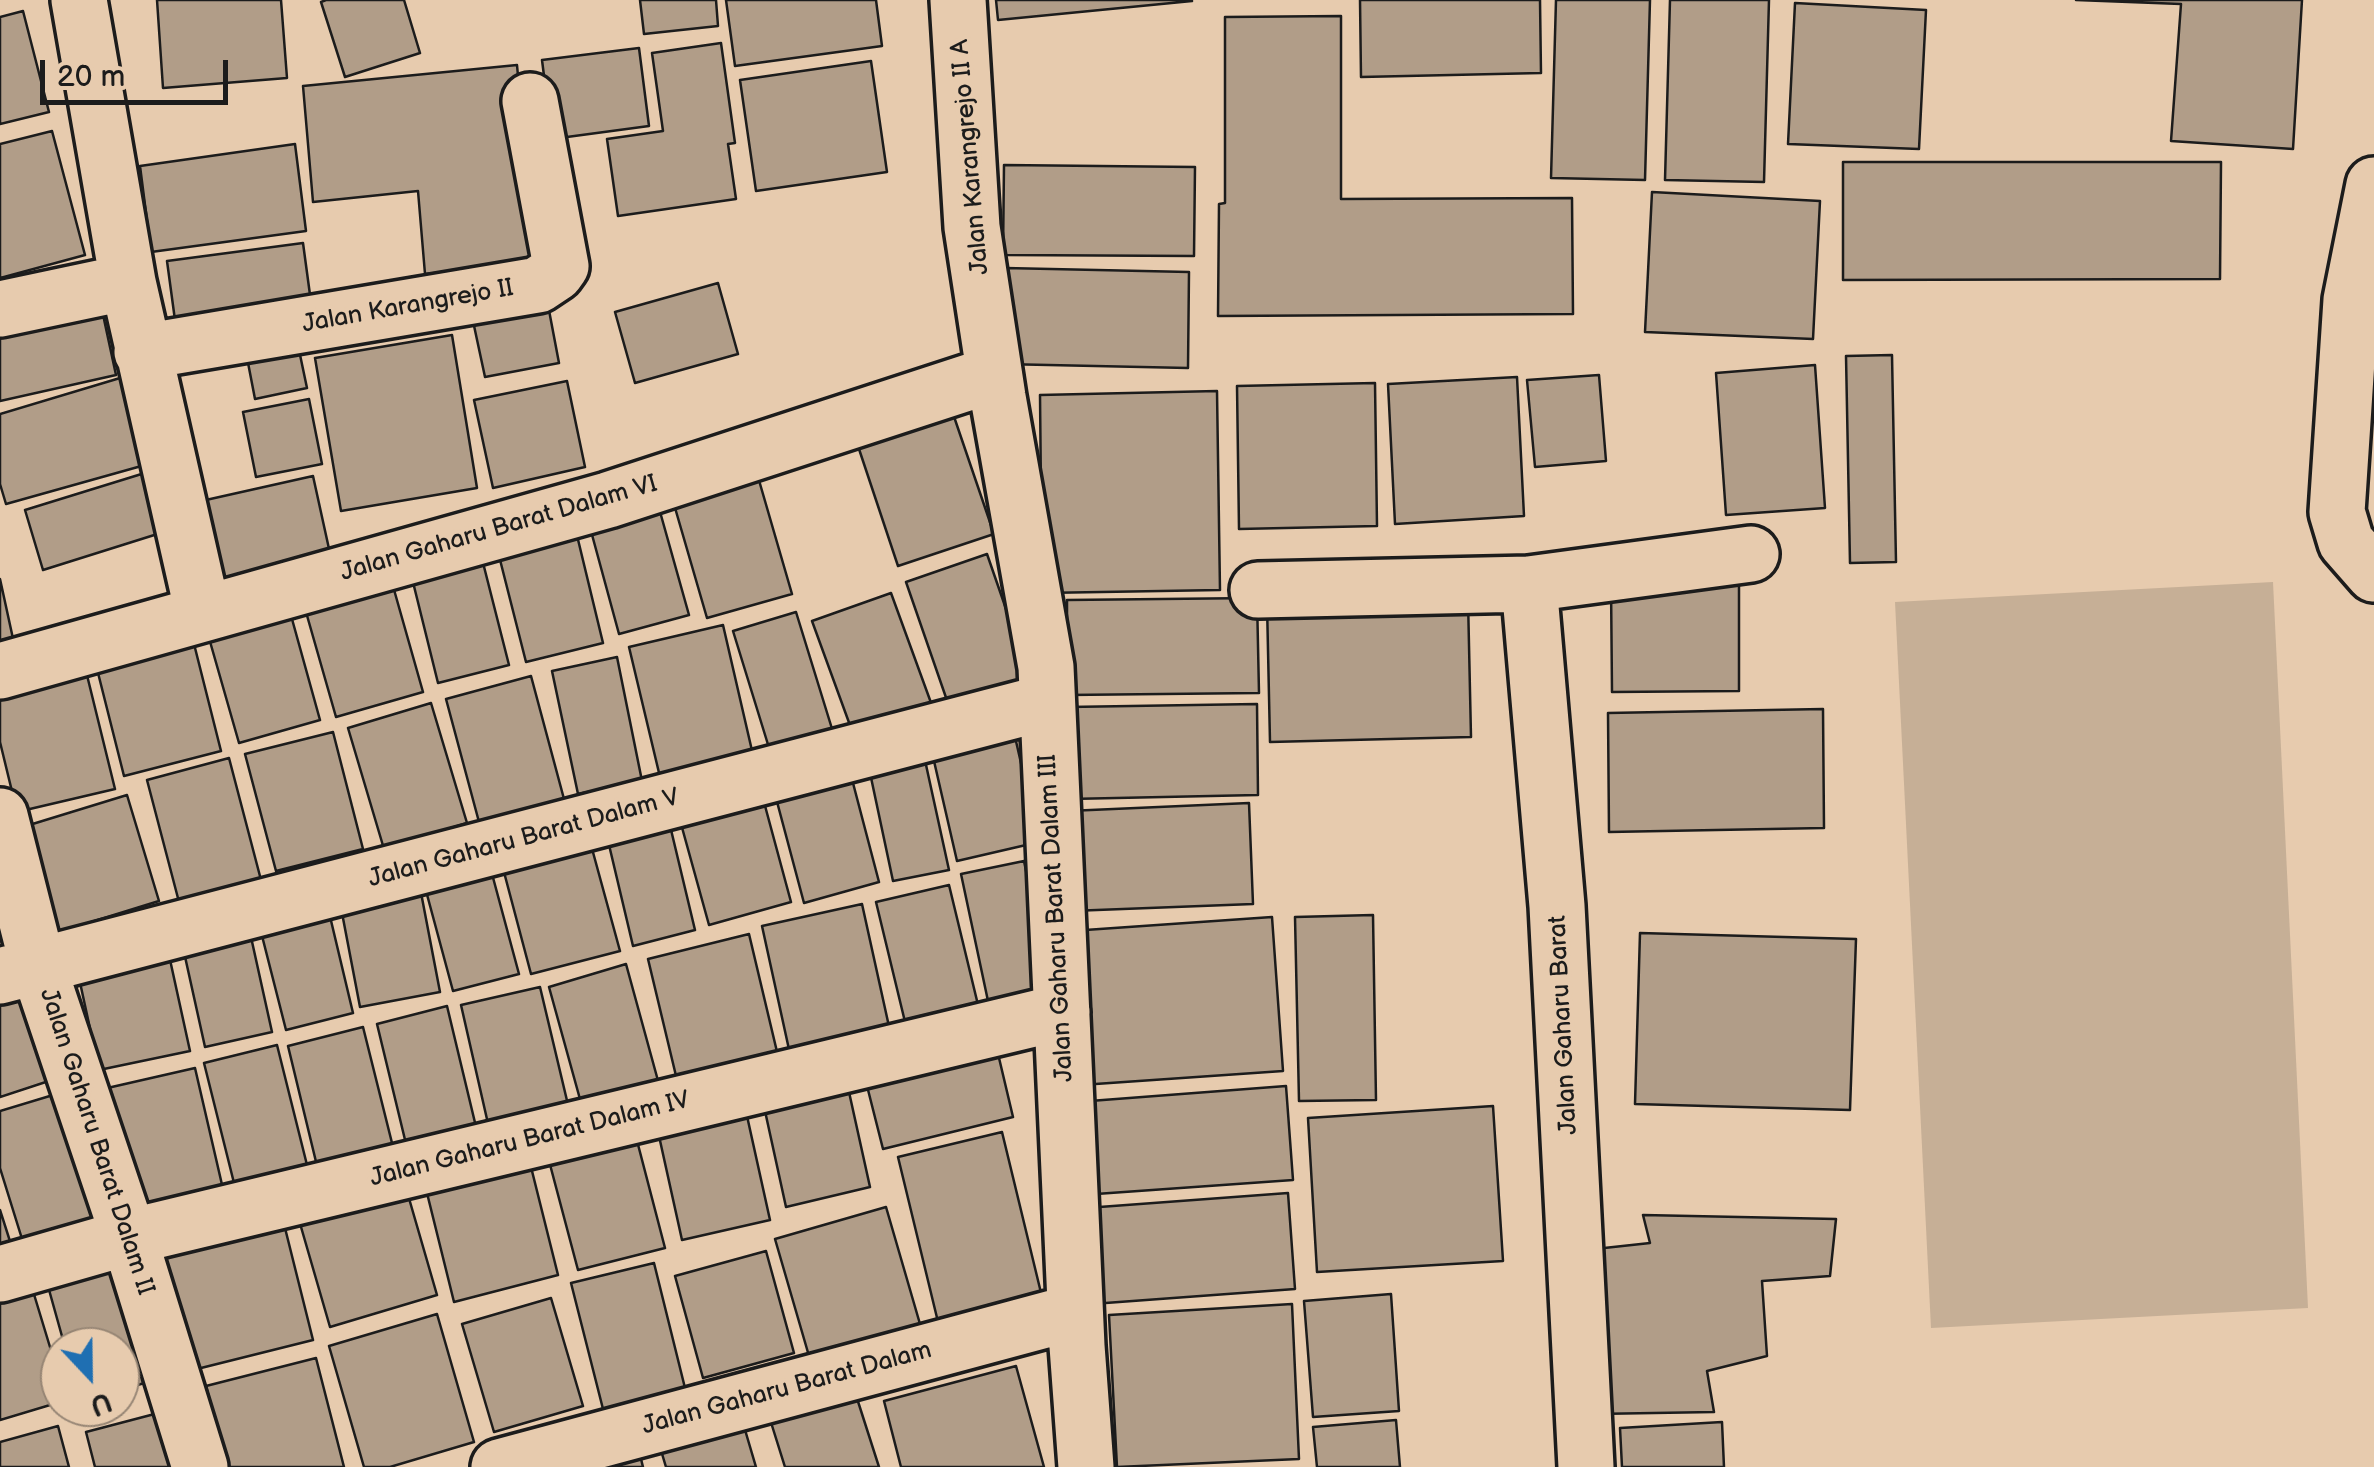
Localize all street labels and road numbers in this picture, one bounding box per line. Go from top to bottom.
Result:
street label: Jalan Karangrejo II A [946,38,996,276]
street label: Jalan Karangrejo II [300,274,516,340]
street label: Jalan Gaharu Barat Dalam VI [337,469,661,589]
street label: Jalan Gaharu Barat Dalam III [1033,753,1081,1083]
street label: Jalan Gaharu Barat Dalam V [365,783,683,895]
street label: Jalan Gaharu Barat [1543,915,1585,1135]
street label: Jalan Gaharu Barat Dalam II [32,985,160,1299]
street label: Jalan Gaharu Barat Dalam IV [367,1086,693,1194]
street label: Jalan Gaharu Barat Dalam [639,1336,935,1442]

